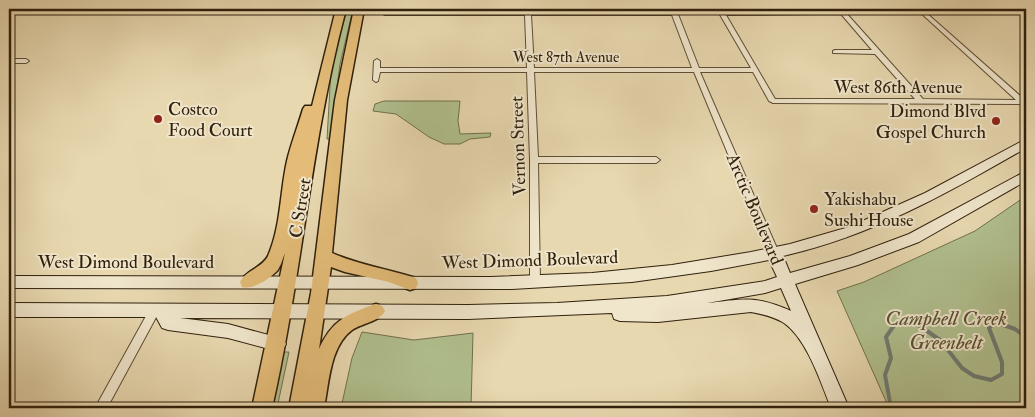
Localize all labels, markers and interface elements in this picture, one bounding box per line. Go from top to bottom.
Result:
street label: West 87th Avenue [512,48,619,67]
street label: West 86th Avenue [833,76,963,99]
street label: Vernon Street [505,96,532,196]
place label: Costco Food Court [168,98,253,142]
place label: Dimond Blvd Gospel Church [876,100,987,144]
marker: Costco Food Court [152,113,164,125]
marker: Dimond Blvd Gospel Church [990,115,1002,127]
street label: Arctic Boulevard [720,149,788,269]
street label: C Street [284,176,317,240]
place label: Yakishabu Sushi House [824,188,914,232]
marker: Yakishabu Sushi House [808,203,820,215]
street label: West Dimond Boulevard [441,246,619,275]
street label: West Dimond Boulevard [37,251,214,274]
park label: Campbell Creek Greenbelt [885,305,1007,356]

